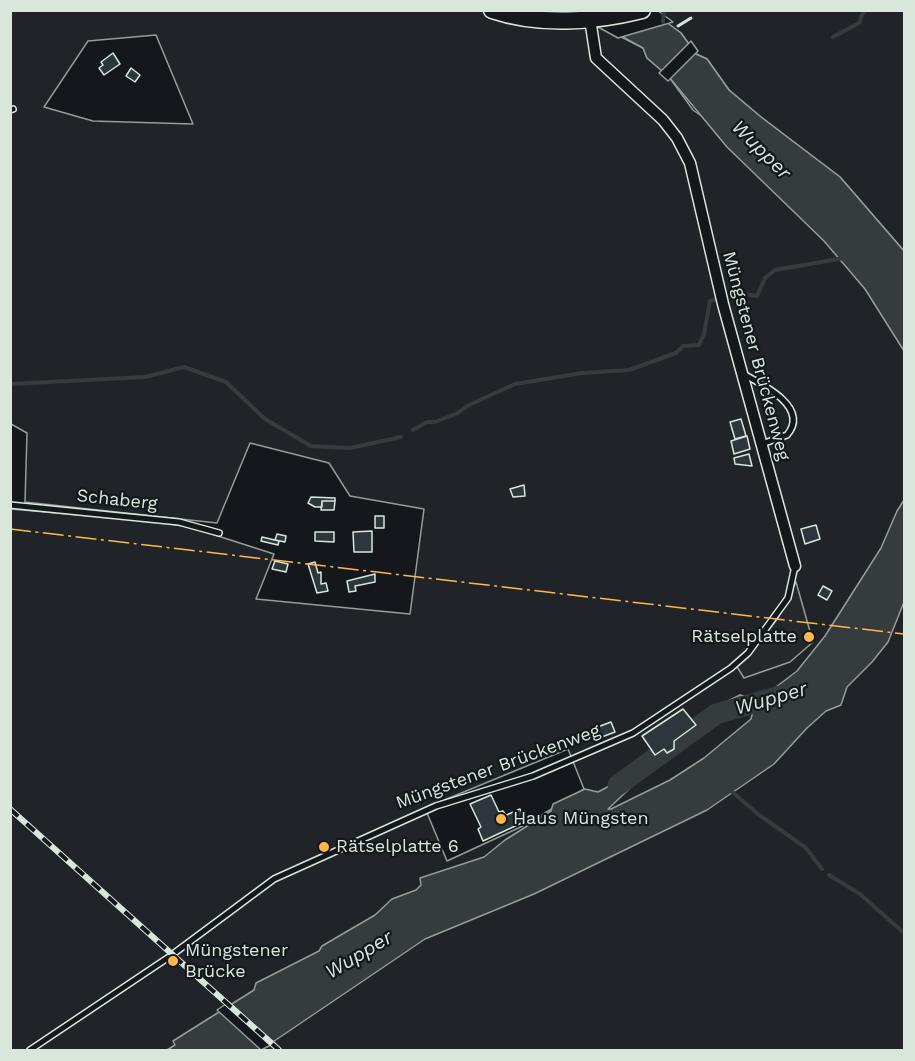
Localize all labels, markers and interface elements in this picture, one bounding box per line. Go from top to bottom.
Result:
water label: Wupper [726,115,796,185]
street label: Müngstener Brückenweg [718,249,794,463]
street label: Schaberg [76,485,158,515]
place label: Rätselplatte [691,626,797,648]
marker: Rätselplatte [802,630,816,644]
water label: Wupper [732,677,810,721]
street label: Müngstener Brückenweg [393,720,603,814]
place label: Haus Müngsten [513,808,649,830]
marker: Haus Müngsten [494,812,508,826]
place label: Rätselplatte 6 [336,836,459,858]
marker: Rätselplatte 6 [317,840,331,854]
water label: Wupper [321,926,397,984]
place label: Müngstener Brücke [185,940,288,982]
marker: Müngstener Brücke [166,954,180,968]

